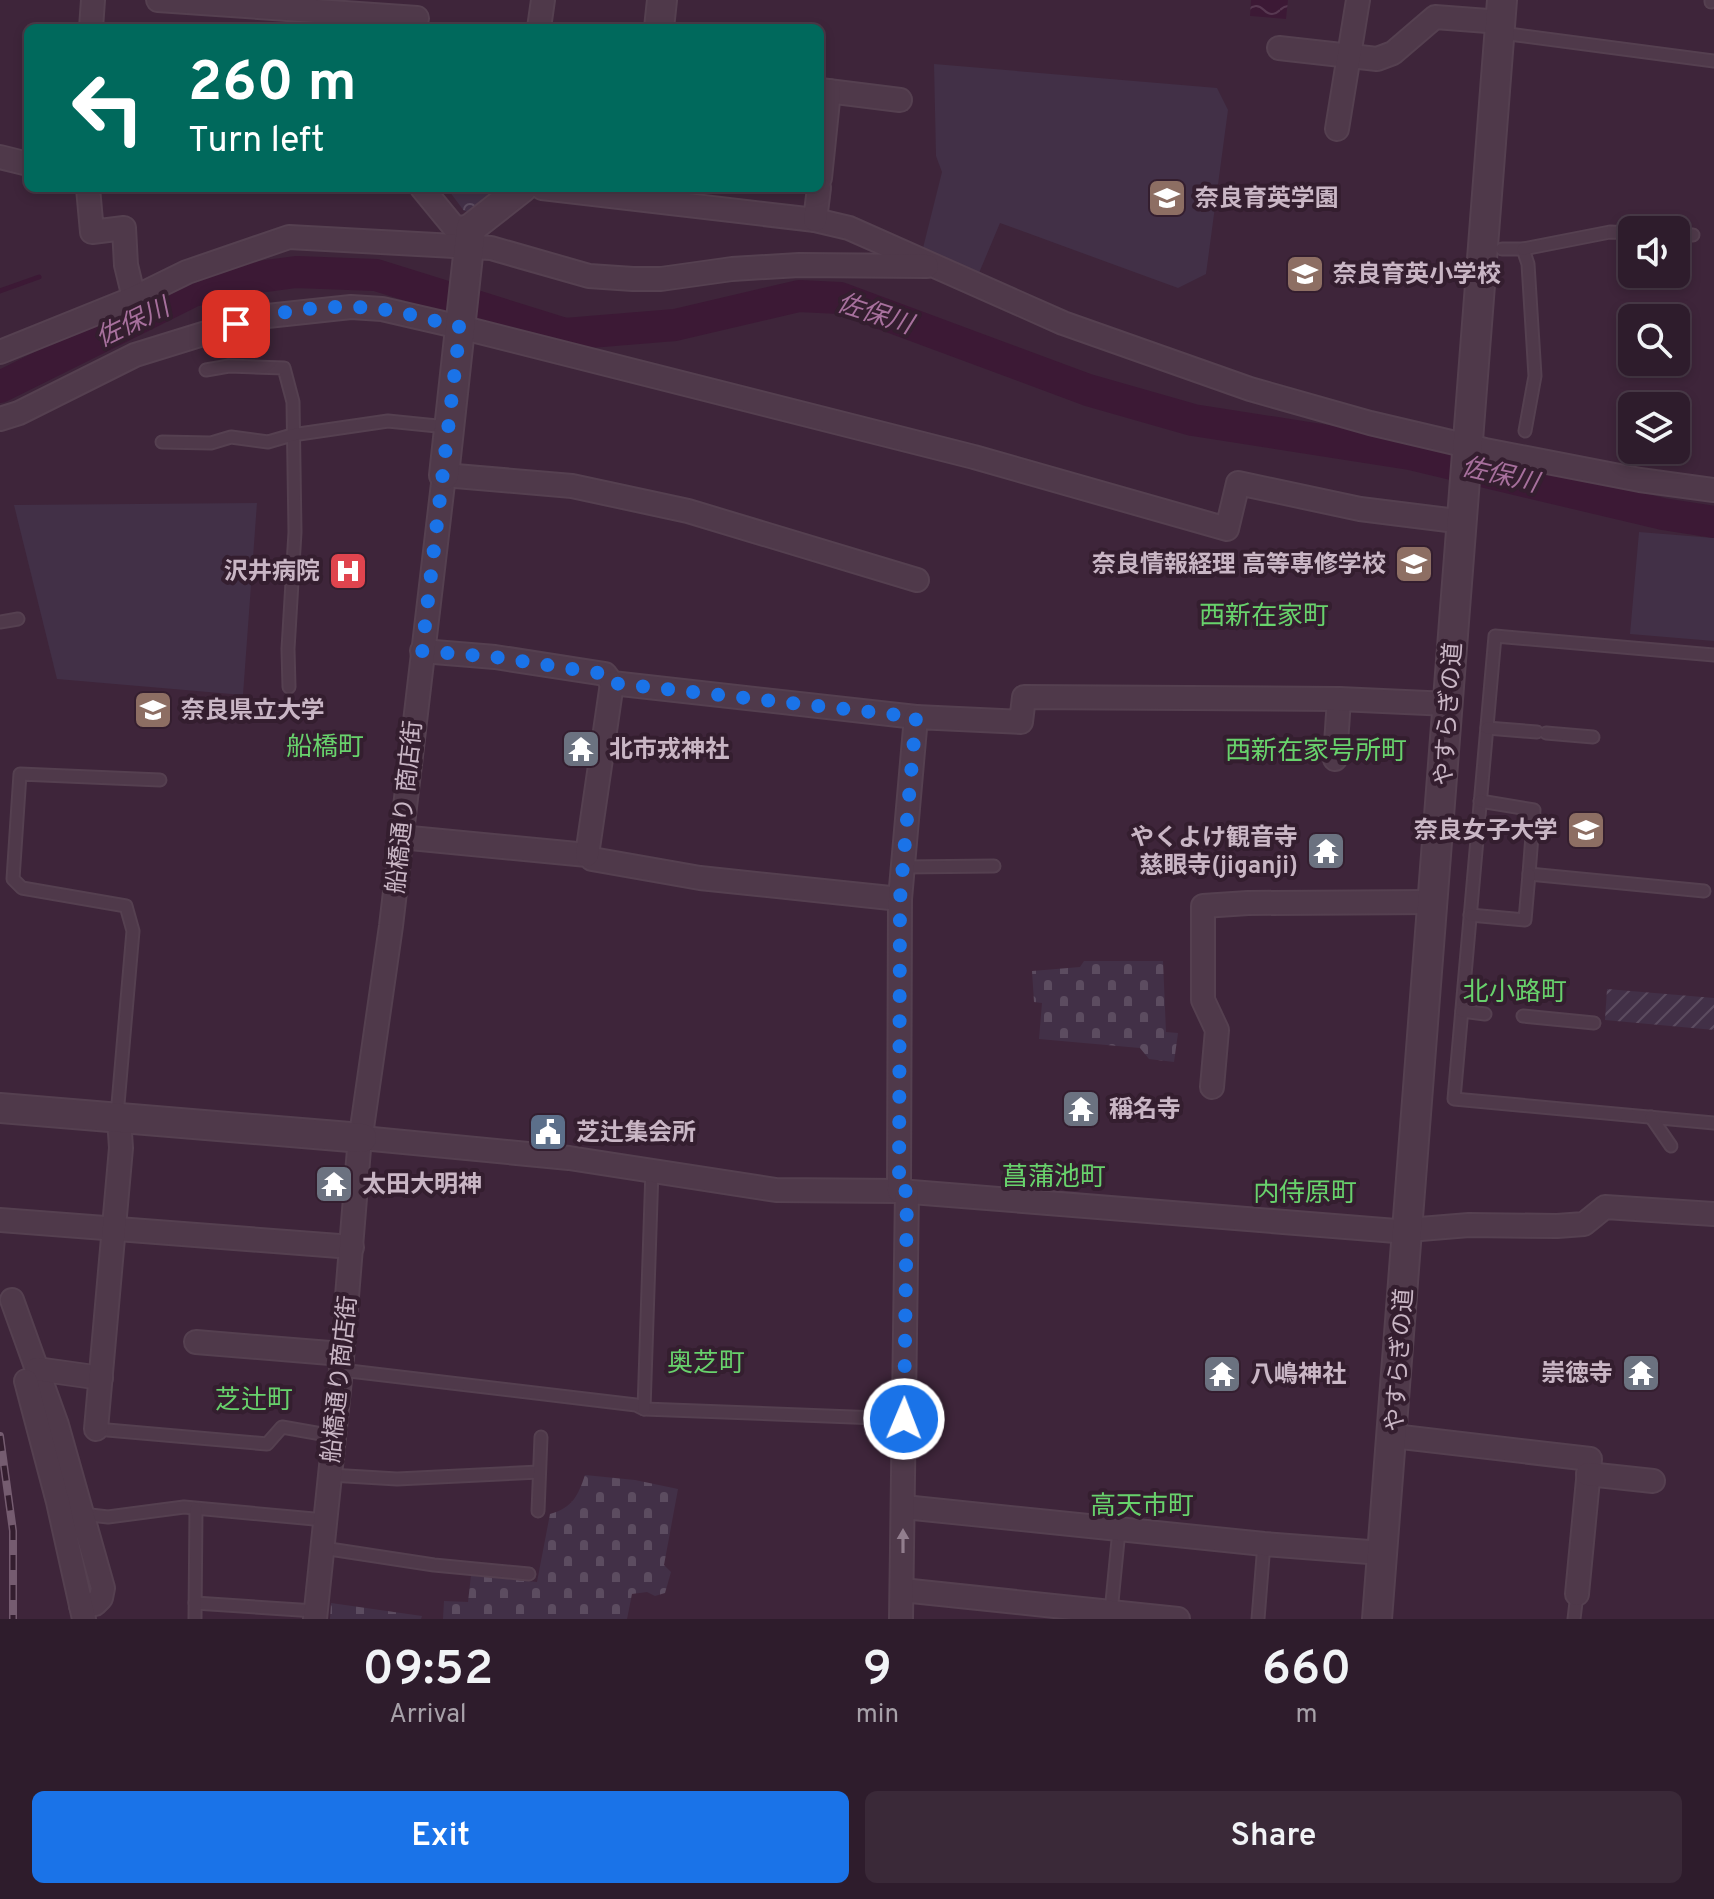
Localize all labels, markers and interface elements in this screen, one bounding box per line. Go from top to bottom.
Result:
text: 260 m [188,50,357,120]
icon: left [56,56,160,160]
text: Turn left [188,119,325,165]
school or university icon: 奈良育英学園 [1146,177,1188,219]
place label: 奈良育英学園 [1195,185,1339,215]
map controls [1618,216,1690,464]
button: sound [1618,216,1690,288]
school or university icon: 奈良育英小学校 [1284,253,1326,295]
place label: 奈良育英小学校 [1333,261,1501,291]
water label: 佐保川 [832,288,919,344]
pin [202,290,270,358]
water label: 佐保川 [91,291,178,356]
icon: arrive [214,302,258,346]
button: search [1618,304,1690,376]
button: layers [1618,392,1690,464]
water label: 佐保川 [1458,452,1544,502]
school or university icon: 奈良情報経理 高等専修学校 [1393,543,1435,585]
hospital icon: 沢井病院 [327,550,369,592]
place label: 奈良情報経理 高等専修学校 [1092,551,1386,581]
place label: 沢井病院 [224,558,320,588]
district label: 西新在家町 [1199,601,1329,634]
street label: やすらぎの道 [1430,641,1470,787]
school or university icon: 奈良県立大学 [132,689,174,731]
place label: 奈良県立大学 [181,697,325,727]
street label: 船橋通り 商店街 [382,719,430,895]
temple icon: 北市戎神社 [560,728,602,770]
district label: 船橋町 [286,732,364,765]
place label: 北市戎神社 [609,736,729,766]
district label: 西新在家号所町 [1225,736,1407,769]
school or university icon: 奈良女子大学 [1565,809,1607,851]
place label: 奈良女子大学 [1414,817,1558,847]
place label: やくよけ観音寺 慈眼寺(jiganji) [1130,824,1298,882]
temple icon: やくよけ観音寺 慈眼寺(jiganji) [1305,830,1347,872]
district label: 北小路町 [1463,977,1567,1010]
temple icon: 稱名寺 [1060,1088,1102,1130]
place label: 稱名寺 [1109,1096,1181,1126]
public building icon: 芝辻集会所 [527,1111,569,1153]
place label: 芝辻集会所 [576,1119,696,1149]
district label: 菖蒲池町 [1002,1162,1106,1195]
temple icon: 太田大明神 [313,1163,355,1205]
place label: 太田大明神 [362,1171,482,1201]
district label: 内侍原町 [1253,1178,1357,1211]
street label: やすらぎの道 [1381,1287,1421,1433]
street label: 船橋通り商店街 [317,1294,365,1464]
district label: 奥芝町 [667,1348,745,1381]
temple icon: 崇徳寺 [1620,1352,1662,1394]
temple icon: 八嶋神社 [1201,1353,1243,1395]
place label: 崇徳寺 [1541,1360,1613,1390]
place label: 八嶋神社 [1250,1361,1346,1391]
position arrow [862,1377,946,1461]
district label: 芝辻町 [215,1385,293,1418]
district label: 高天市町 [1090,1491,1194,1524]
one-way arrow [897,1528,910,1553]
text: 09:52 [363,1641,493,1701]
text: 9 [863,1641,892,1701]
text: 660 [1262,1641,1351,1701]
text: Arrival [389,1699,467,1732]
text: min [856,1699,899,1732]
text: m [1296,1699,1318,1732]
button: Exit [32,1791,849,1883]
button: Share [865,1791,1682,1883]

